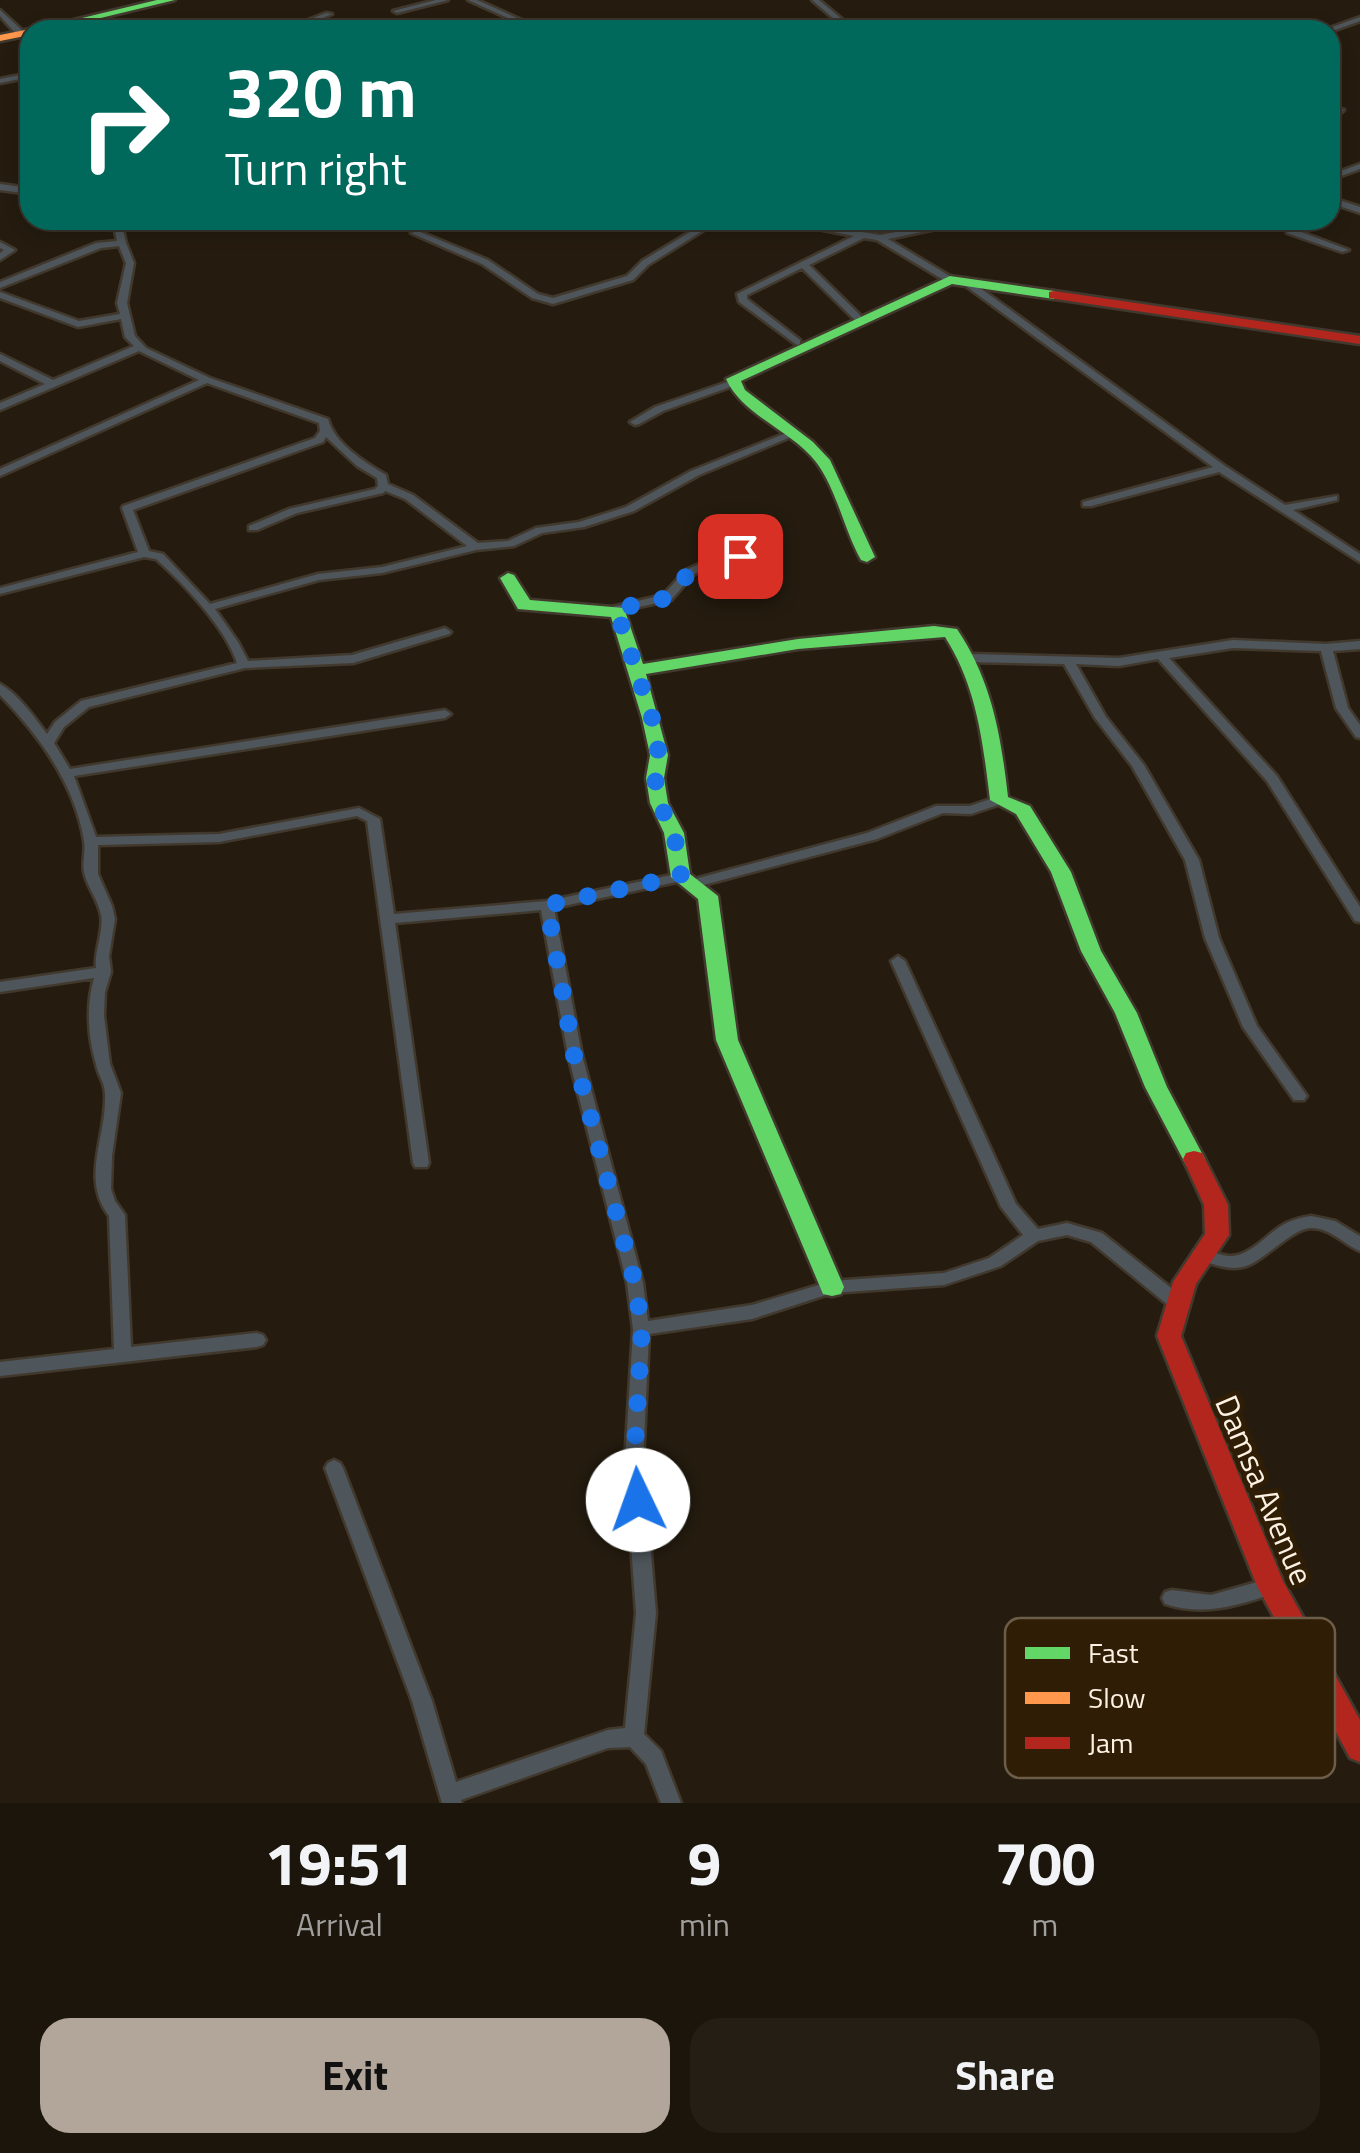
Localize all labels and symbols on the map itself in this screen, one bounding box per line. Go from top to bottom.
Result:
pin [698,514,783,599]
street label: Damsa Avenue [1203,1387,1326,1592]
position arrow [586,1448,690,1552]
legend [1005,1618,1335,1778]
text: Fast [1088,1631,1139,1674]
text: Slow [1088,1676,1146,1719]
text: Jam [1088,1721,1134,1764]

